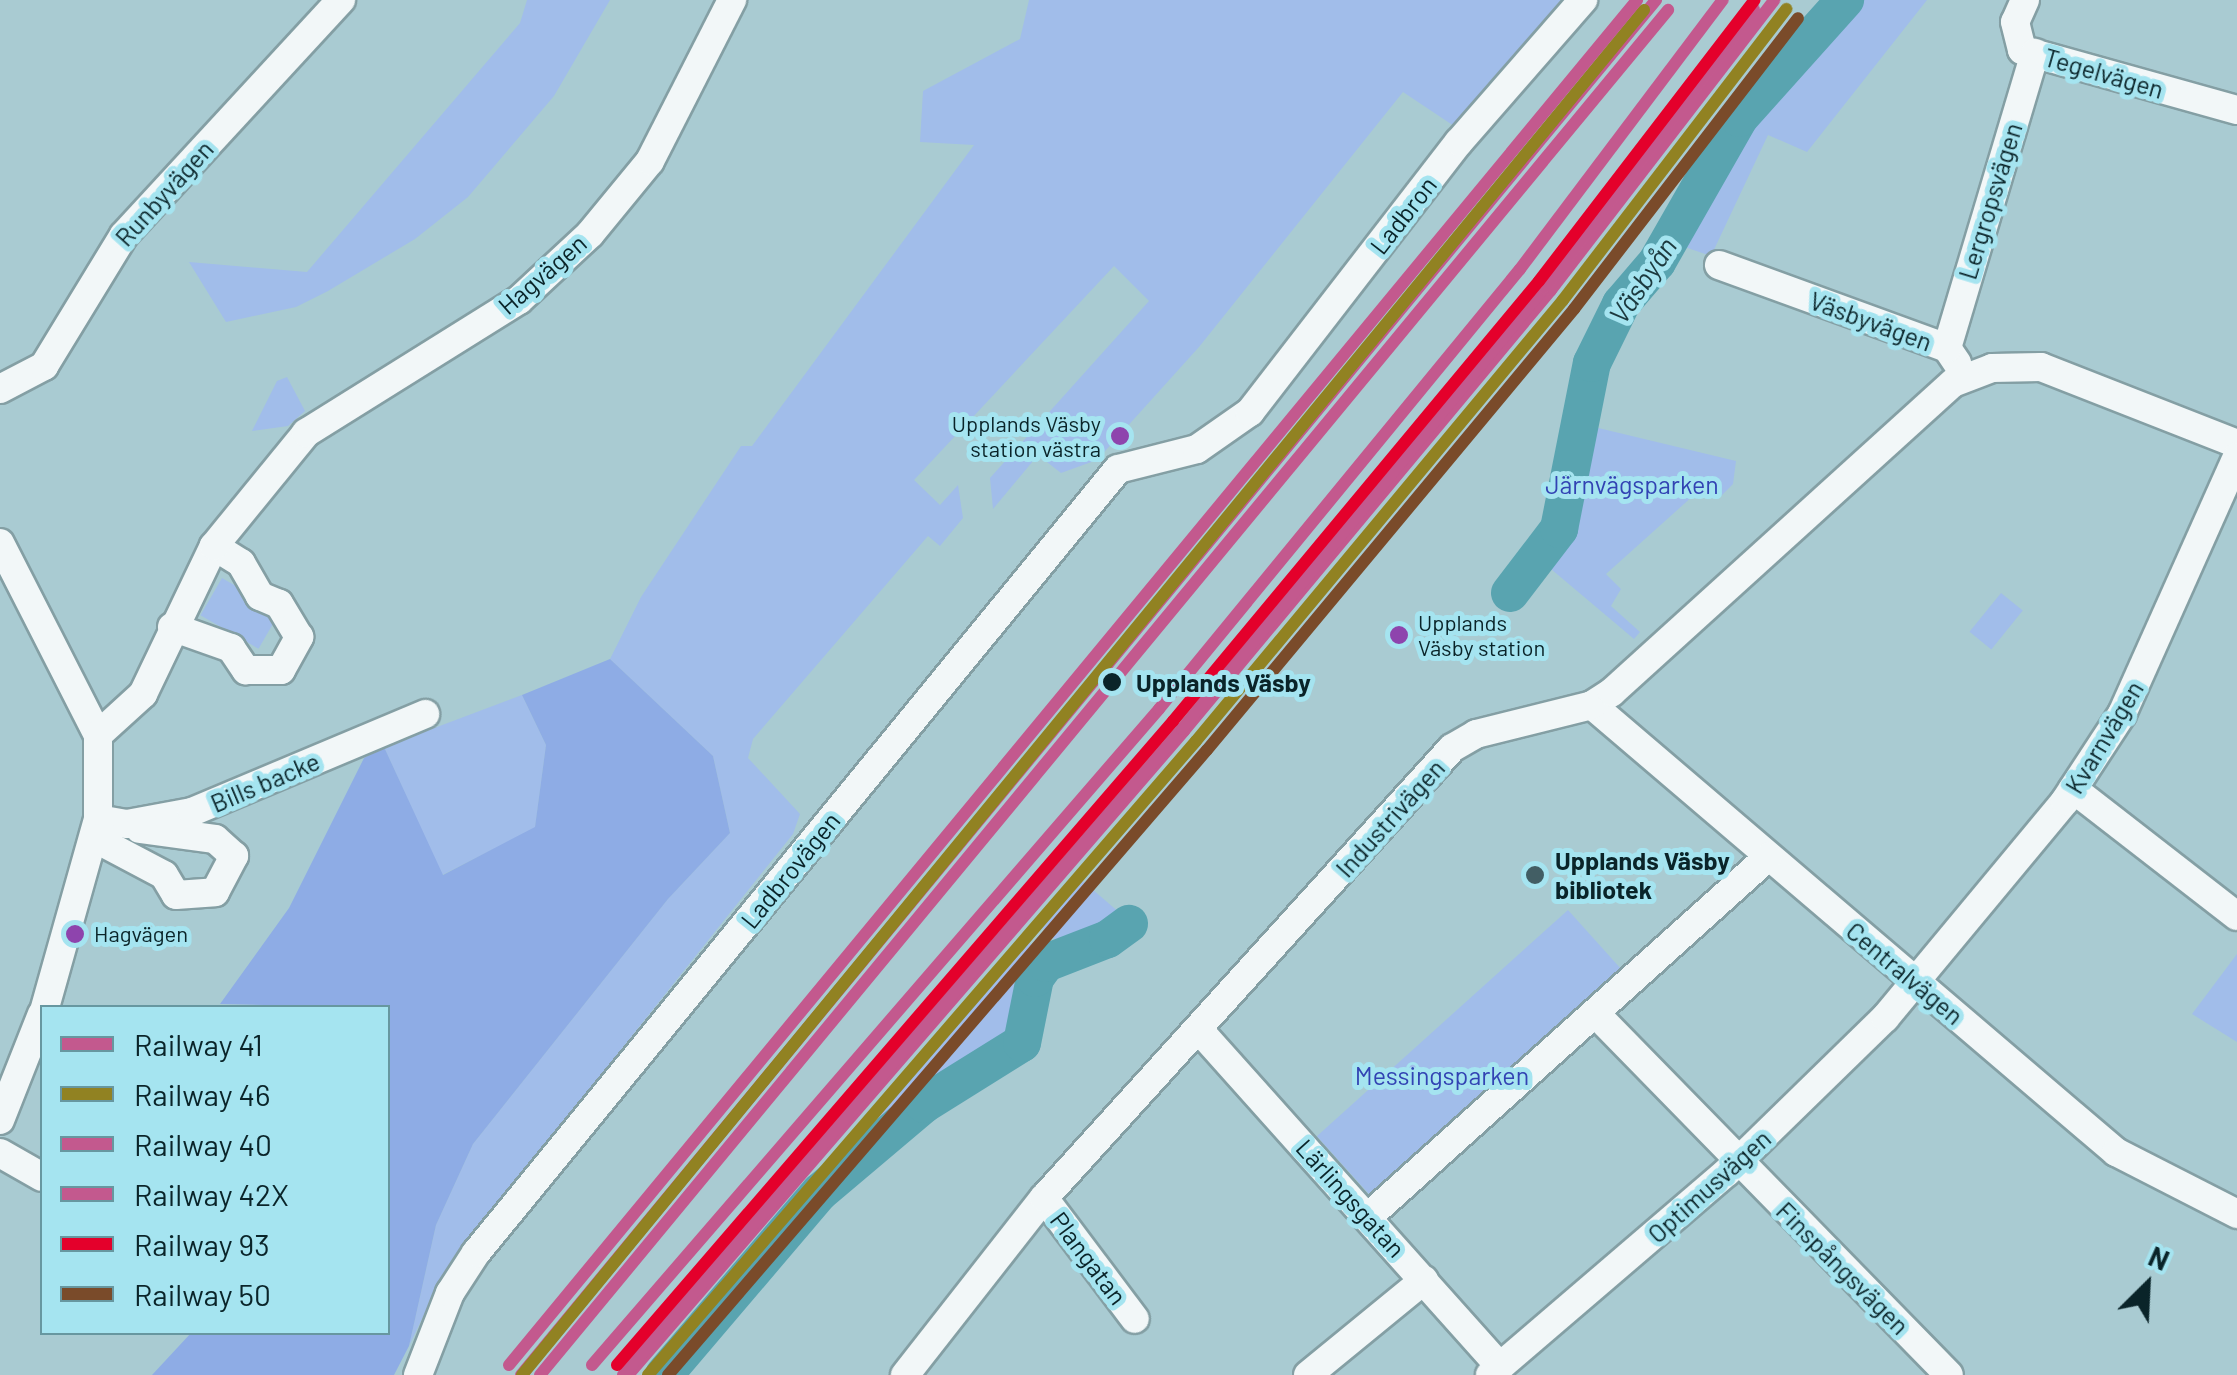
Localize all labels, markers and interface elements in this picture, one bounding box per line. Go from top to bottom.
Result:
street label: Tegelvägen [2041,42,2167,104]
street label: Lergropsvägen [1952,119,2028,283]
street label: Runbyvägen [109,134,219,252]
street label: Ladbron [1363,170,1443,260]
street label: Hagvägen [492,228,592,320]
water label: Väsbyån [1601,230,1683,330]
street label: Väsbyvägen [1806,285,1936,357]
place label: Upplands Väsby station västra [952,410,1101,462]
marker: Upplands Väsby station västra [1110,426,1130,446]
park label: Järnvägsparken [1545,469,1719,499]
place label: Upplands Väsby station [1418,609,1545,660]
marker: Upplands Väsby station [1389,625,1409,645]
marker: Upplands Väsby [1097,667,1127,697]
place label: Upplands Väsby [1136,667,1311,697]
street label: Kvarnvägen [2059,675,2149,799]
street label: Bills backe [206,746,324,818]
street label: Industrivägen [1329,753,1451,883]
street label: Ladbrovägen [734,806,846,934]
place label: Upplands Väsby bibliotek [1555,846,1730,905]
marker: Upplands Väsby bibliotek [1524,864,1546,886]
street label: Centralvägen [1841,916,1969,1030]
place label: Hagvägen [94,921,188,947]
marker: Hagvägen [65,924,85,944]
legend [40,1005,390,1335]
text: Railway 41 [134,1026,263,1062]
park label: Messingsparken [1355,1060,1529,1090]
text: Railway 46 [134,1076,271,1112]
street label: Optimusvägen [1641,1123,1777,1249]
text: Railway 40 [134,1126,272,1162]
street label: Lärlingsgatan [1290,1133,1412,1263]
text: Railway 42X [134,1176,289,1212]
street label: Finspångsvägen [1770,1195,1916,1341]
street label: Plangatan [1044,1206,1134,1310]
text: Railway 93 [134,1226,270,1262]
north arrow [2097,1235,2197,1335]
text: N [2144,1238,2175,1277]
text: Railway 50 [134,1276,271,1312]

